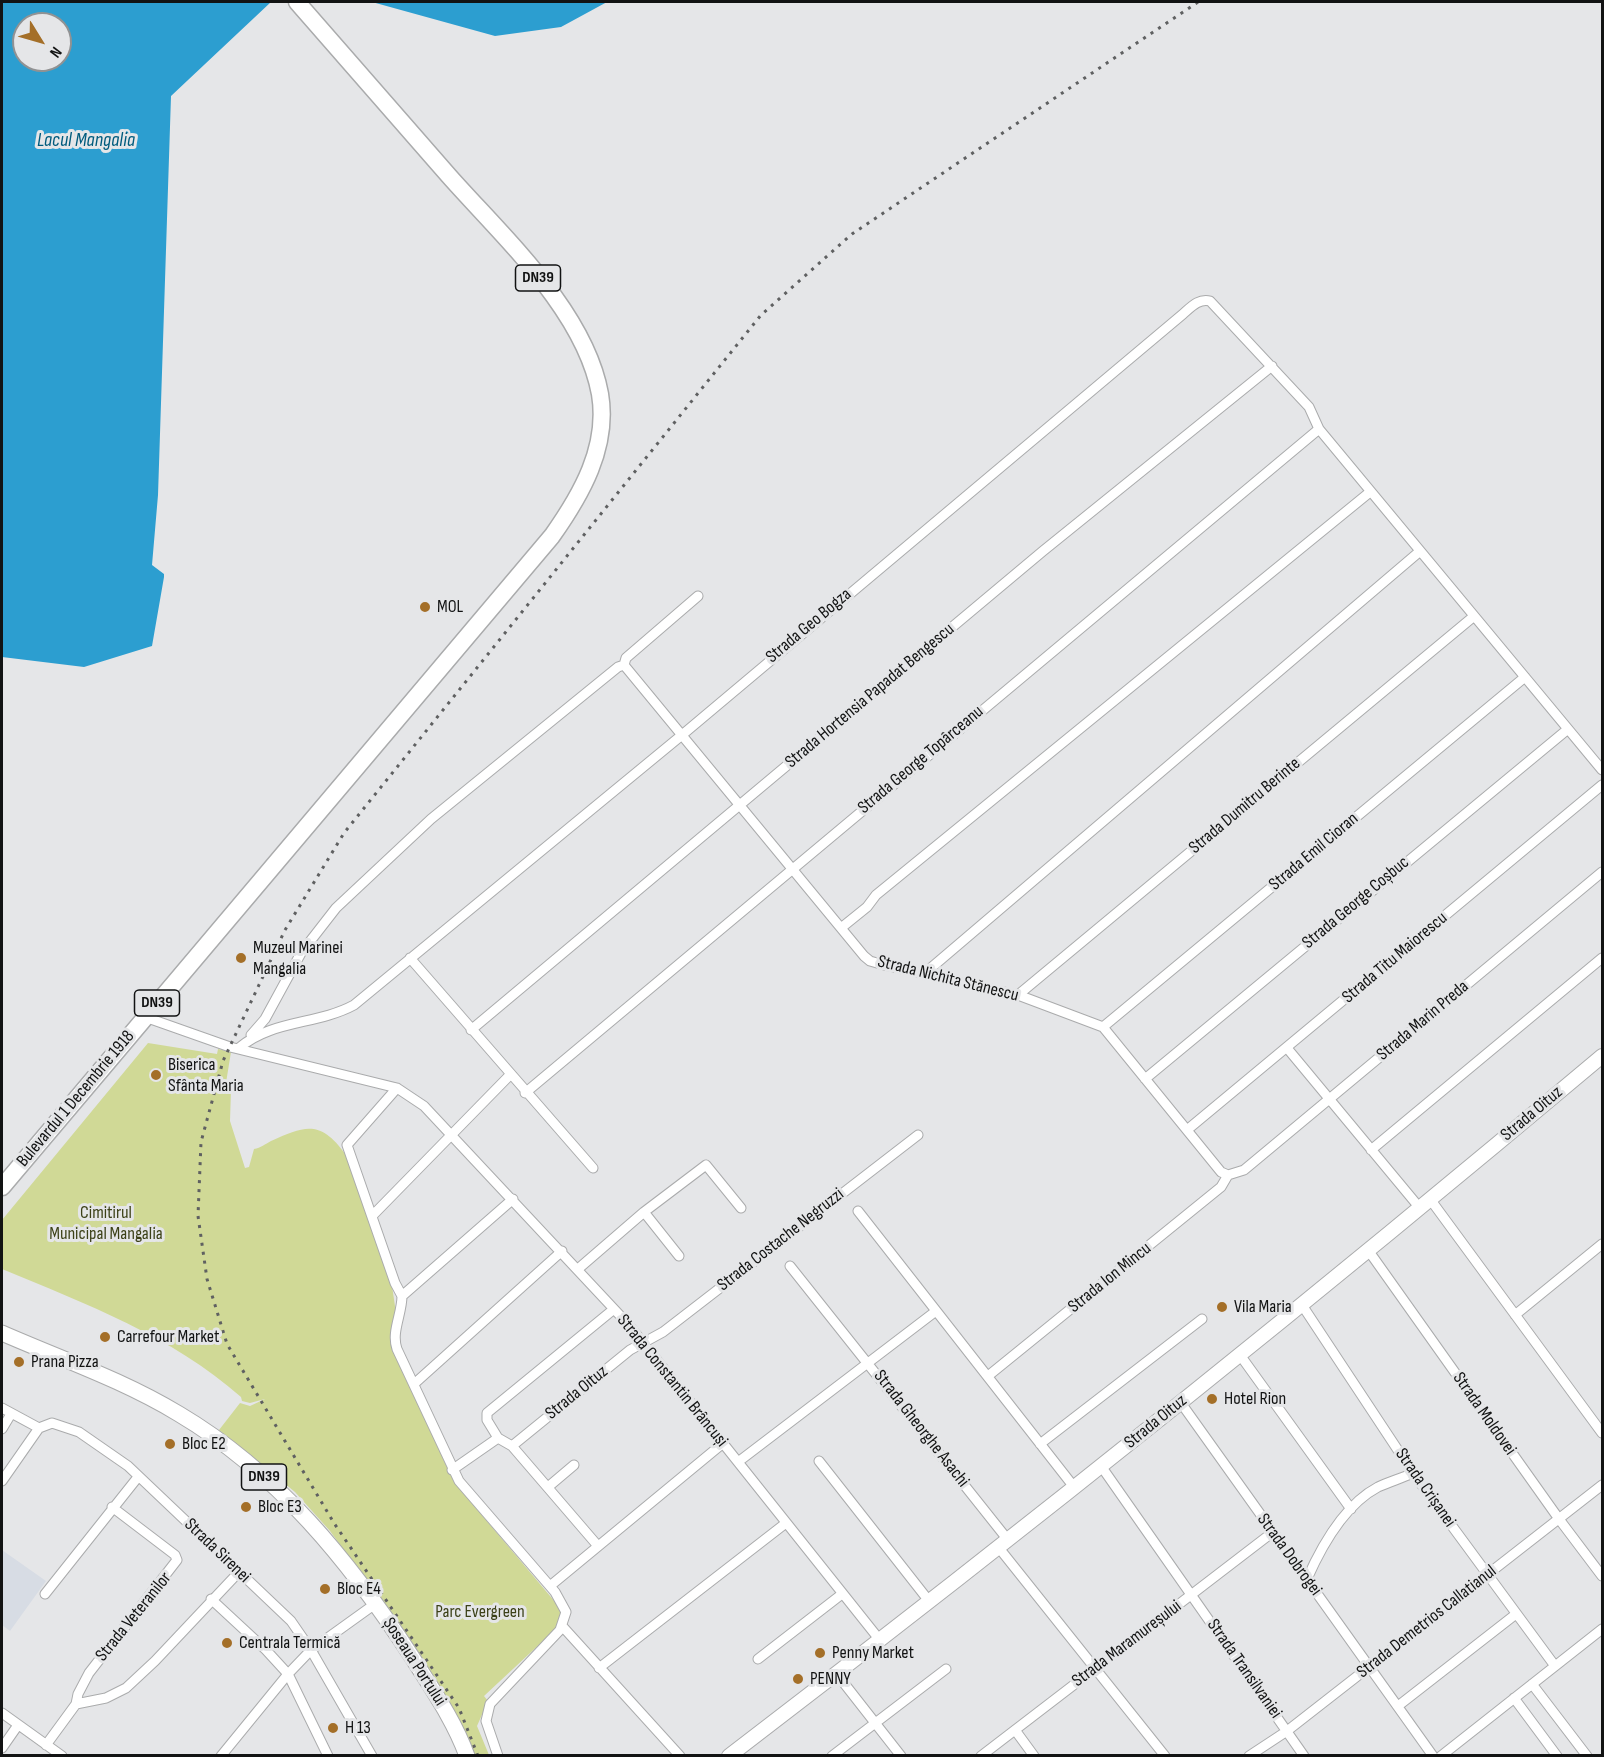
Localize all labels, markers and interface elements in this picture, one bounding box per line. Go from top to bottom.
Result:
north arrow [12,12,72,72]
text: N [45,43,65,61]
water label: Lacul Mangalia [37,129,135,153]
road number: DN39 [516,265,560,291]
street label: Strada Geo Bogza [762,584,856,668]
place label: MOL [437,596,463,618]
marker: MOL [418,600,432,614]
street label: Strada Hortensia Papadat Bengescu [781,619,959,773]
street label: Strada George Topârceanu [854,701,988,819]
street label: Strada Dumitru Berinte [1185,753,1305,859]
street label: Strada Emil Cioran [1265,808,1363,896]
street label: Strada George Coșbuc [1298,852,1414,954]
street label: Strada Titu Maiorescu [1338,908,1452,1008]
place label: Muzeul Marinei Mangalia [253,937,343,980]
marker: Muzeul Marinei Mangalia [234,951,248,965]
street label: Strada Nichita Stănescu [875,951,1021,1007]
street label: Strada Marin Preda [1373,976,1473,1066]
road number: DN39 [134,990,180,1016]
street label: Bulevardul 1 Decembrie 1918 [13,1026,139,1172]
place label: Biserica Sfânta Maria [168,1054,244,1096]
marker: Biserica Sfânta Maria [149,1068,163,1082]
street label: Strada Oituz [1497,1082,1567,1146]
street label: Strada Costache Negruzzi [713,1184,849,1296]
park label: Cimitirul Municipal Mangalia [49,1202,163,1244]
street label: Strada Ion Mincu [1064,1238,1156,1318]
place label: Vila Maria [1234,1296,1292,1318]
marker: Vila Maria [1215,1300,1229,1314]
street label: Strada Constantin Brâncuși [612,1310,732,1452]
place label: Carrefour Market [117,1326,220,1348]
marker: Carrefour Market [98,1330,112,1344]
place label: Prana Pizza [31,1351,99,1373]
marker: Prana Pizza [12,1355,26,1369]
street label: Strada Oituz [541,1361,613,1425]
street label: Strada Gheorghe Asachi [869,1366,973,1492]
street label: Strada Moldovei [1448,1368,1520,1460]
place label: Hotel Rion [1224,1388,1286,1410]
street label: Strada Oituz [1120,1390,1192,1454]
marker: Hotel Rion [1205,1392,1219,1406]
place label: Bloc E2 [182,1433,226,1455]
marker: Bloc E2 [163,1437,177,1451]
street label: Strada Crișanei [1390,1445,1460,1531]
road number: DN39 [242,1464,286,1490]
place label: Bloc E3 [258,1496,302,1518]
marker: Bloc E3 [239,1500,253,1514]
street label: Strada Dobrogei [1252,1510,1326,1600]
street label: Strada Sirenei [179,1514,255,1588]
street label: Strada Demetrios Callatianul [1353,1561,1501,1683]
street label: Strada Veteranilor [91,1568,177,1666]
place label: Bloc E4 [337,1578,381,1600]
marker: Bloc E4 [318,1582,332,1596]
street label: Strada Maramureșului [1068,1596,1186,1692]
park label: Parc Evergreen [435,1601,525,1623]
street label: Șoseaua Portului [377,1614,451,1710]
street label: Strada Transilvaniei [1202,1615,1286,1723]
place label: Centrala Termică [239,1632,340,1654]
marker: Centrala Termică [220,1636,234,1650]
place label: Penny Market [832,1642,914,1664]
marker: Penny Market [813,1646,827,1660]
place label: PENNY [810,1668,851,1690]
marker: PENNY [791,1672,805,1686]
place label: H 13 [345,1717,371,1739]
marker: H 13 [326,1721,340,1735]

